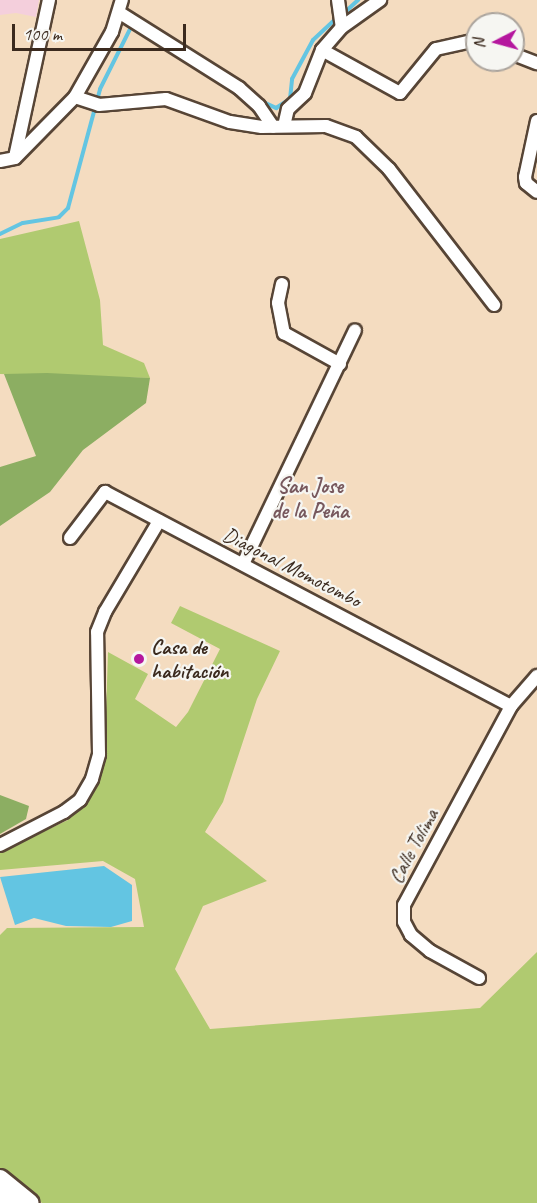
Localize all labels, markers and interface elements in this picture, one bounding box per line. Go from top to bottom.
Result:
scale bar [15,12,189,50]
north arrow [465,12,525,72]
text: 100 m [23,23,62,45]
text: N [469,38,490,50]
district label: San Jose de la Peña [271,473,349,524]
street label: Diagonal Momotombo [219,521,365,613]
place label: Casa de habitación [151,634,228,684]
marker: Casa de habitación [132,652,146,666]
street label: Calle Tolima [383,804,443,888]

